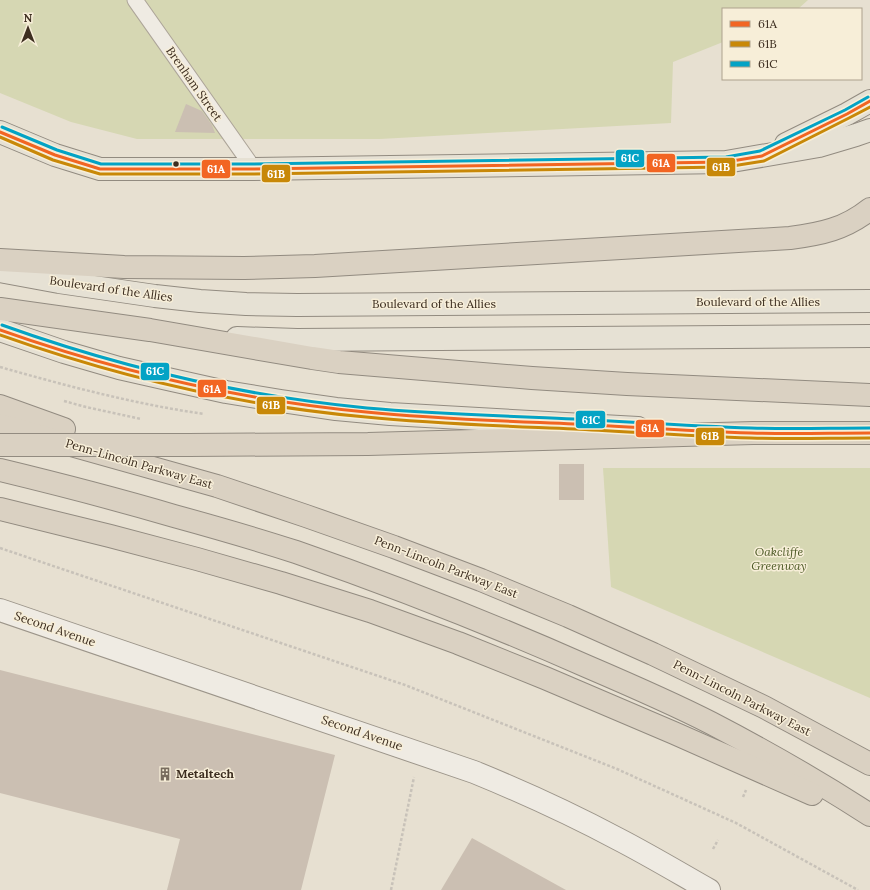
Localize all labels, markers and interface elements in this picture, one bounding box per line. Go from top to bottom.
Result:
north arrow [8,8,48,48]
legend [722,8,862,80]
text: N [24,11,33,25]
text: 61A [758,16,777,31]
text: 61B [758,36,777,51]
street label: Brenham Street [163,44,226,124]
text: 61C [758,56,778,71]
line badge: 61C [615,149,645,168]
text: 61C [621,151,640,165]
line badge: 61A [646,153,676,173]
text: 61A [652,156,671,170]
line badge: 61B [706,157,736,177]
unlabelled marker [171,159,181,169]
line badge: 61A [201,159,231,179]
text: 61B [712,160,730,174]
text: 61A [207,162,226,176]
line badge: 61B [261,164,291,183]
text: 61B [267,167,285,181]
street label: Boulevard of the Allies [49,272,174,305]
street label: Boulevard of the Allies [696,294,820,309]
street label: Boulevard of the Allies [372,296,496,311]
line badge: 61C [140,362,170,381]
text: 61C [146,364,165,378]
line badge: 61A [197,379,227,398]
text: 61A [203,382,222,396]
line badge: 61B [256,396,286,415]
text: 61B [262,398,280,412]
line badge: 61C [575,410,606,429]
text: 61C [582,413,601,427]
line badge: 61A [635,419,665,438]
text: 61A [641,421,660,435]
line badge: 61B [695,427,725,446]
text: 61B [701,429,719,443]
street label: Penn-Lincoln Parkway East [64,435,215,492]
street label: Penn-Lincoln Parkway East [372,532,520,601]
park label: Oakcliffe Greenway [751,544,807,573]
street label: Second Avenue [13,608,98,650]
street label: Penn-Lincoln Parkway East [671,656,814,739]
street label: Second Avenue [320,712,405,754]
building icon: Metaltech [157,766,173,782]
place label: Metaltech [176,766,234,781]

